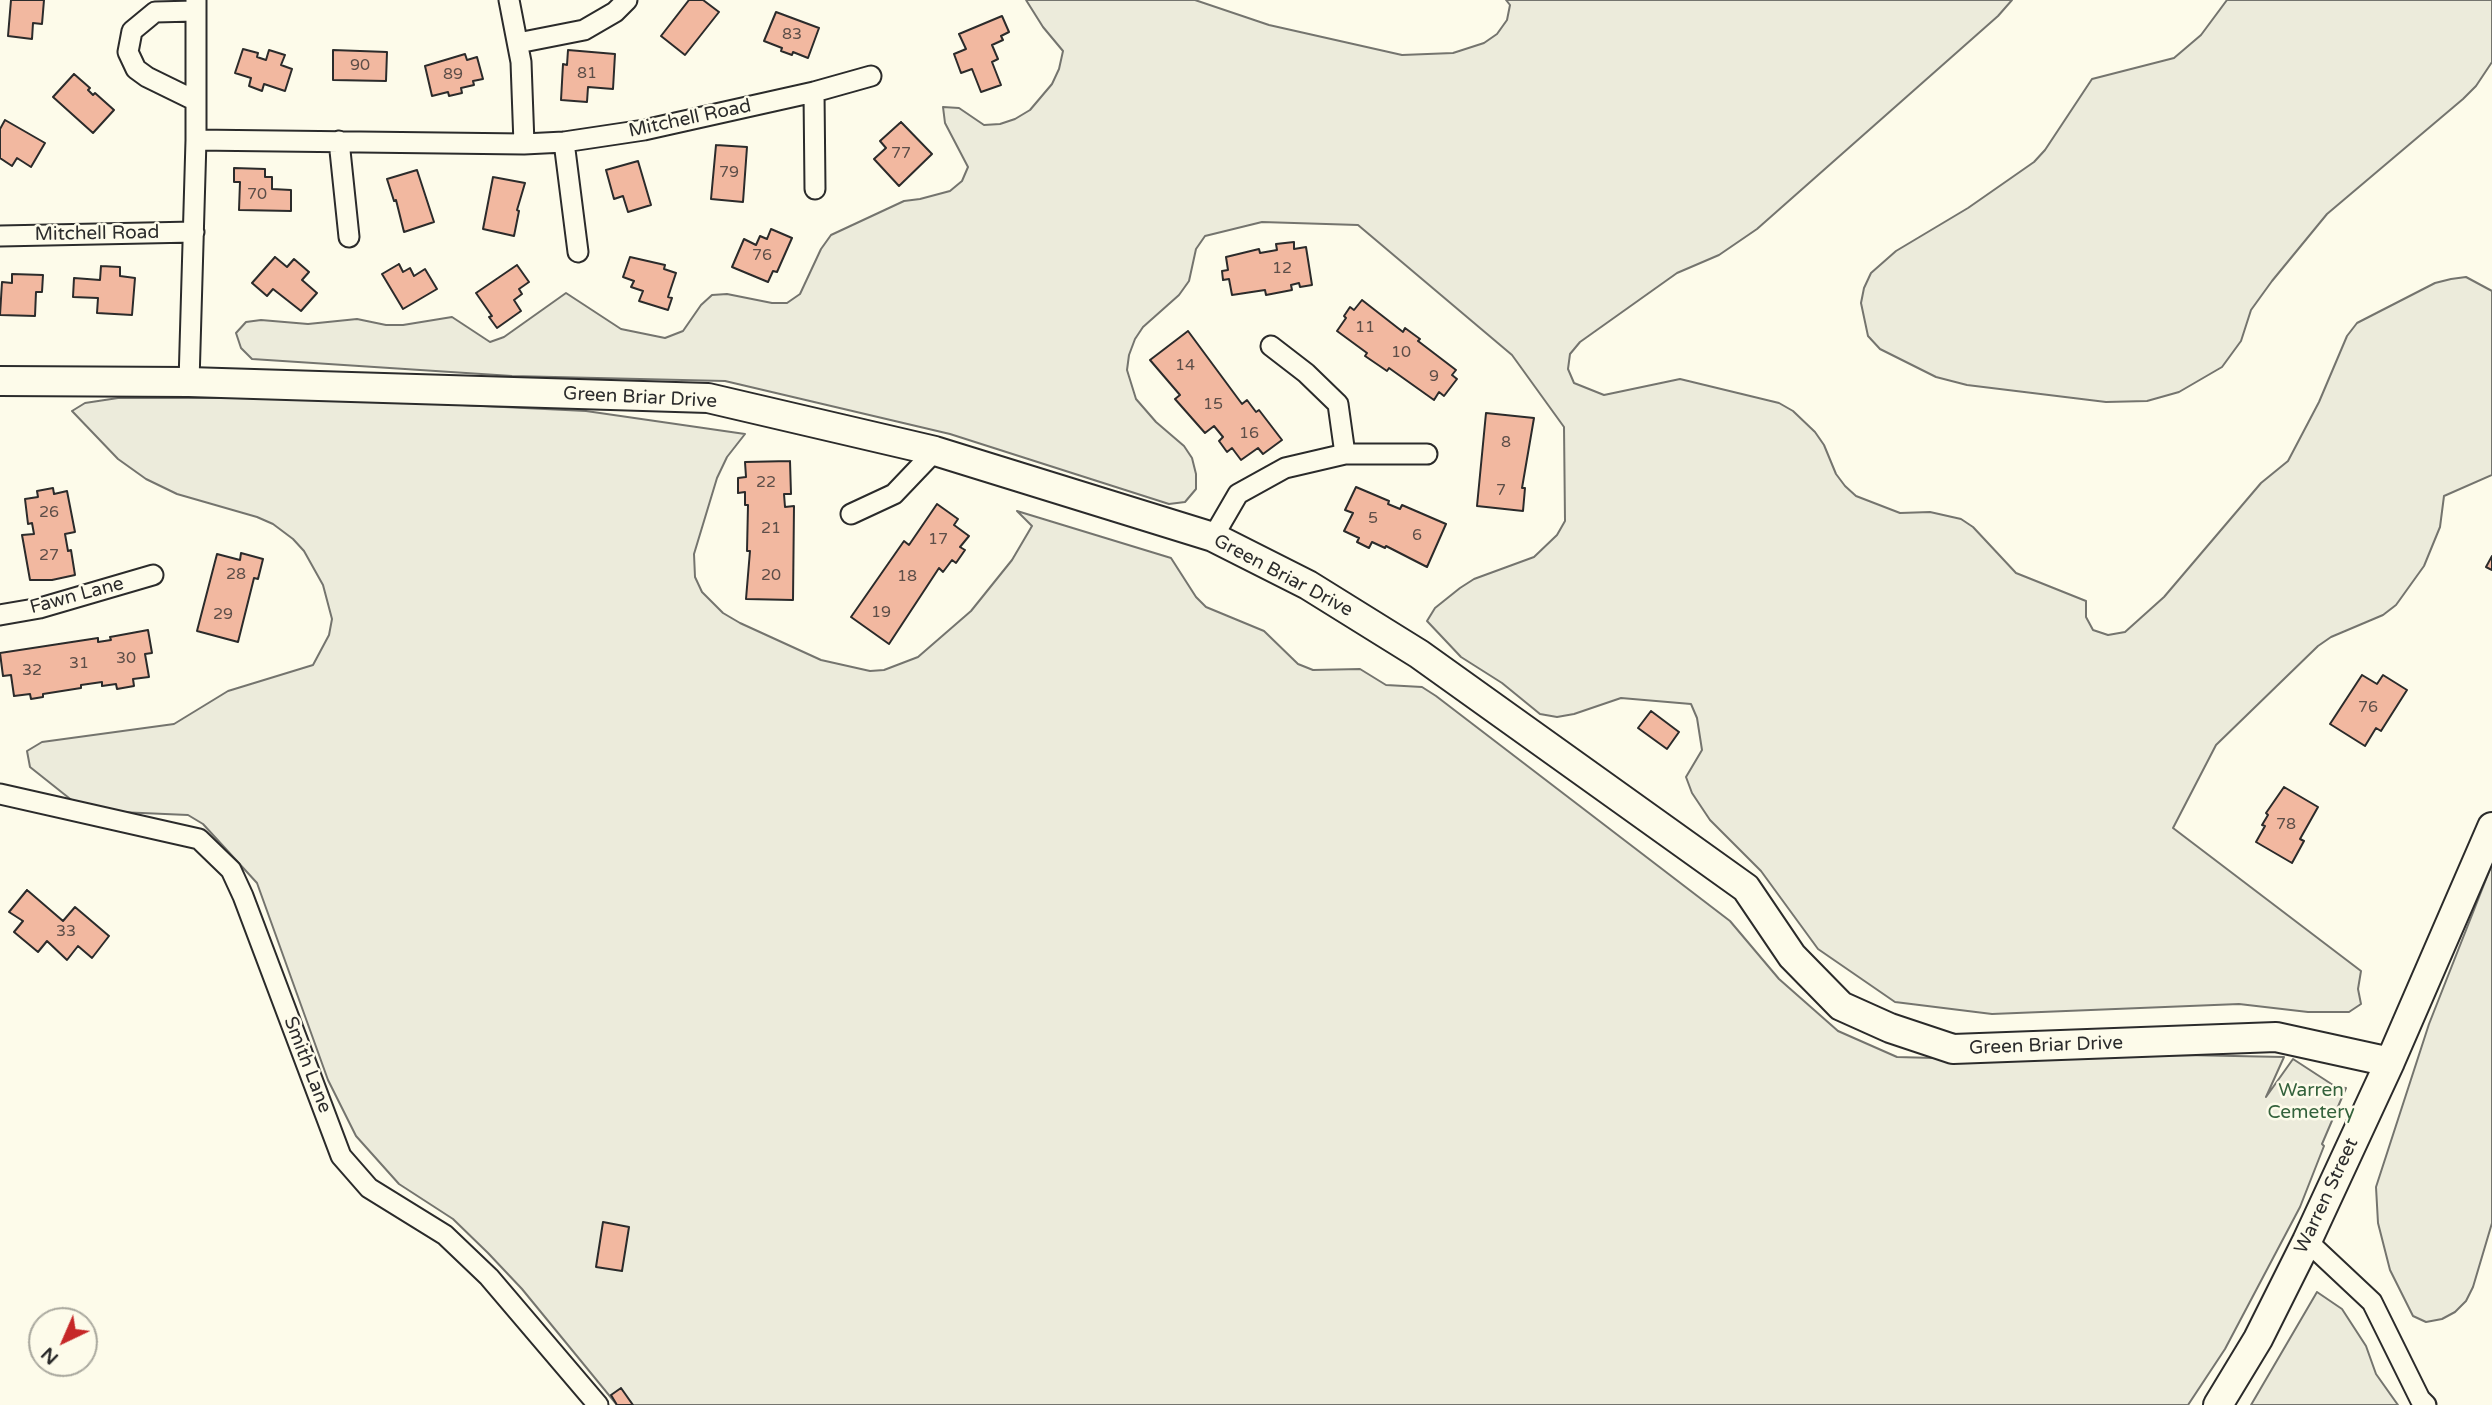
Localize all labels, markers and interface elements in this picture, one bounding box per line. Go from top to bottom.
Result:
house number: 83 [782,25,802,45]
house number: 90 [350,56,370,76]
house number: 81 [577,64,597,84]
house number: 89 [443,65,463,85]
street label: Mitchell Road [627,95,753,143]
house number: 77 [891,144,911,164]
house number: 79 [719,163,739,183]
house number: 70 [247,185,267,205]
street label: Mitchell Road [35,222,159,246]
house number: 76 [752,246,772,266]
house number: 12 [1272,259,1292,279]
house number: 11 [1355,318,1375,338]
house number: 10 [1391,343,1411,363]
house number: 14 [1175,356,1195,376]
house number: 9 [1429,367,1439,387]
street label: Green Briar Drive [562,383,718,413]
house number: 15 [1203,395,1223,415]
house number: 16 [1239,424,1259,444]
house number: 8 [1501,433,1511,453]
house number: 22 [756,473,776,493]
house number: 7 [1496,481,1506,501]
house number: 26 [39,503,59,523]
house number: 5 [1368,509,1378,529]
house number: 21 [761,519,781,539]
house number: 6 [1412,526,1422,546]
house number: 17 [928,530,948,550]
street label: Green Briar Drive [1210,530,1356,622]
house number: 27 [39,546,59,566]
house number: 28 [226,565,246,585]
house number: 20 [761,566,781,586]
house number: 18 [897,567,917,587]
street label: Fawn Lane [28,573,126,619]
house number: 19 [871,603,891,623]
house number: 29 [213,605,233,625]
house number: 30 [116,649,136,669]
house number: 31 [69,654,89,674]
house number: 32 [22,661,42,681]
house number: 76 [2358,698,2378,718]
house number: 78 [2276,815,2296,835]
house number: 33 [56,922,76,942]
street label: Smith Lane [278,1014,336,1116]
street label: Green Briar Drive [1969,1032,2123,1060]
park label: Warren Cemetery [2267,1080,2355,1124]
street label: Warren Street [2290,1135,2364,1257]
north arrow [28,1307,98,1377]
text: N [37,1342,63,1369]

